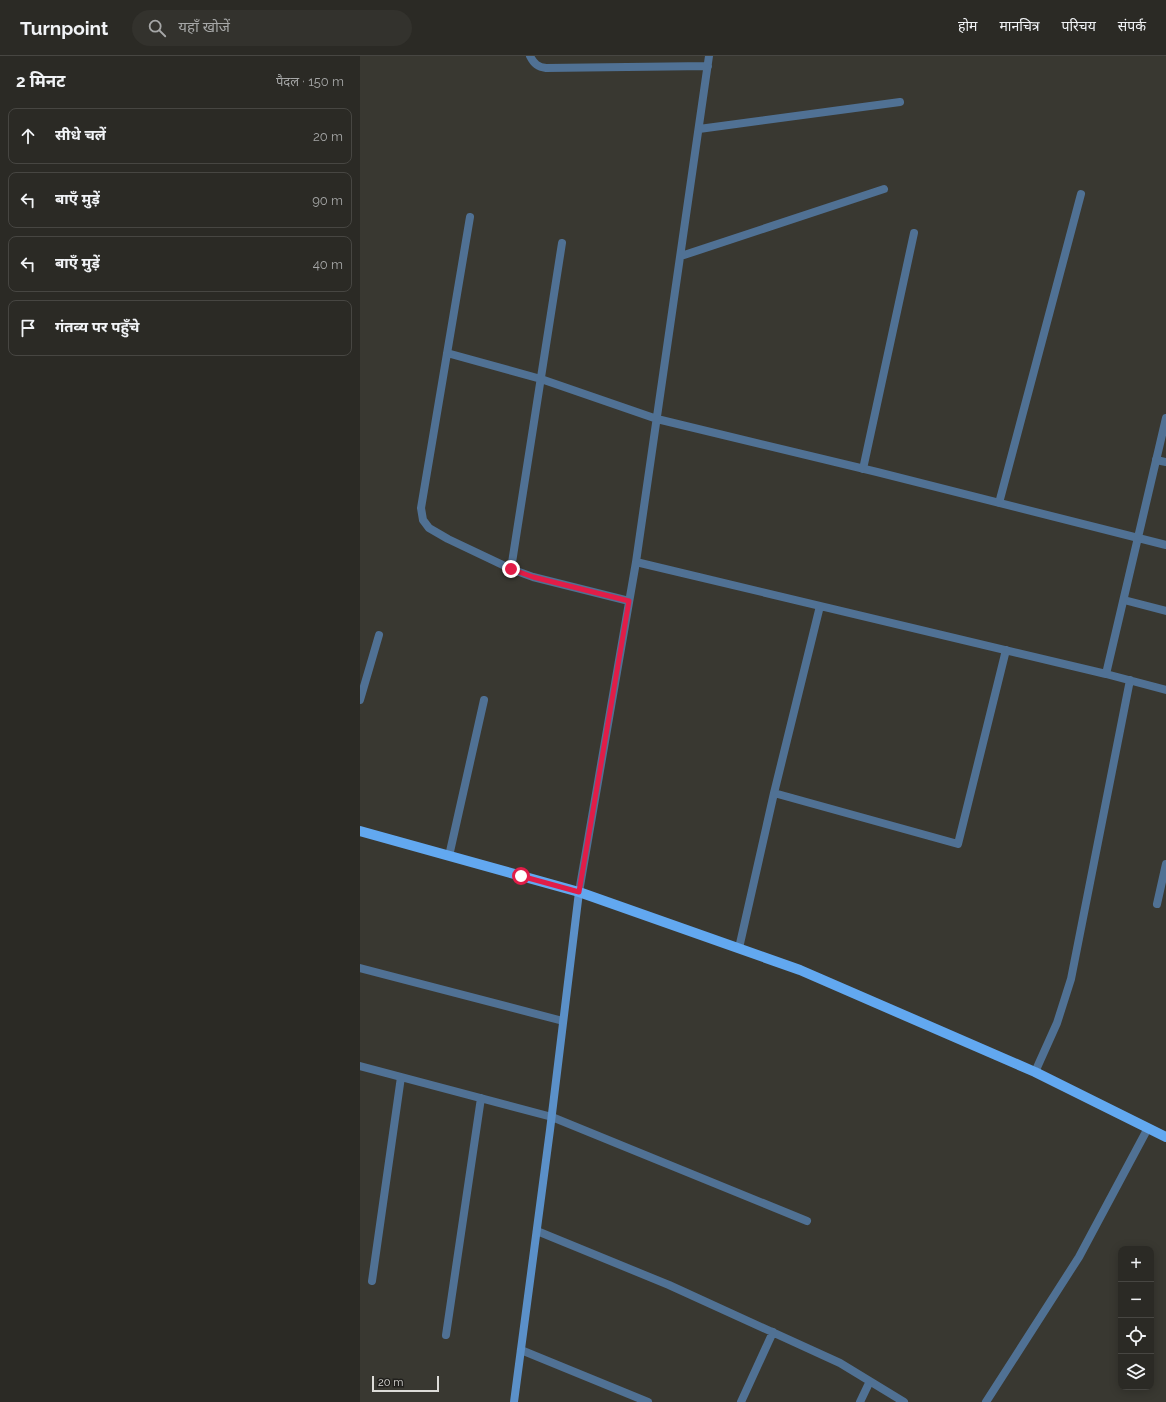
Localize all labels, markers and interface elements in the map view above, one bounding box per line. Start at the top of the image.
search box [132,10,412,46]
text: Turnpoint [20,17,108,39]
icon: search [146,17,168,39]
text: यहाँ खोजें [178,18,230,36]
text: होम [958,18,977,34]
text: मानचित्र [999,18,1040,34]
text: परिचय [1062,18,1096,34]
text: संपर्क [1118,18,1146,34]
text: 2 मिनट [16,71,65,91]
text: पैदल · 150 m [276,74,344,89]
icon: ahead [17,125,39,147]
text: सीधे चलें [55,126,106,144]
text: 20 m [313,129,343,144]
icon: left [17,189,39,211]
text: बाएँ मुड़ें [55,190,100,208]
text: 90 m [312,193,343,208]
icon: left [17,253,39,275]
text: बाएँ मुड़ें [55,254,100,272]
text: 40 m [313,257,343,272]
icon: arrive [17,317,39,339]
text: गंतव्य पर पहुँचे [55,318,139,336]
route end [502,560,520,578]
route start [512,867,530,885]
map controls [1118,1246,1154,1390]
button: + [1118,1246,1154,1282]
button: − [1118,1282,1154,1318]
button: locate [1118,1318,1154,1354]
button: layers [1118,1354,1154,1390]
scale bar [372,1374,439,1393]
text: 20 m [378,1376,403,1389]

